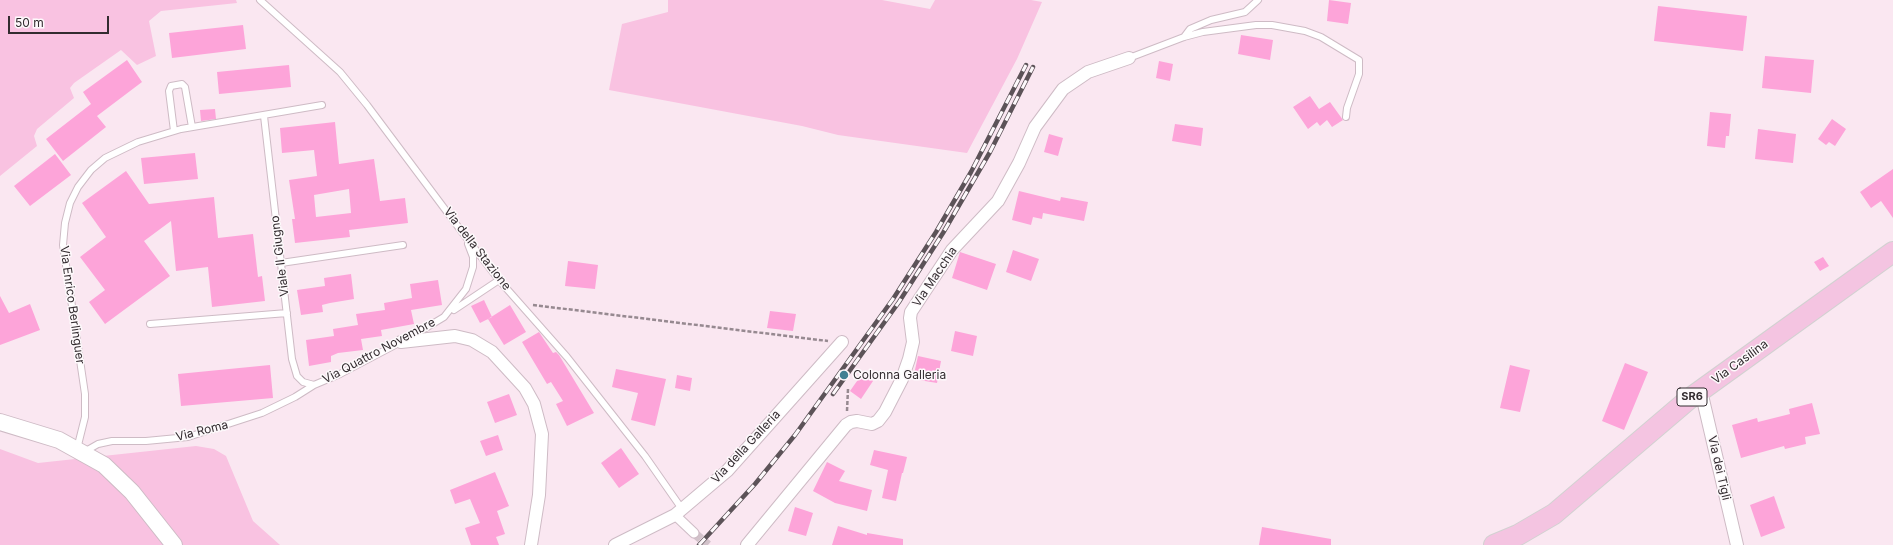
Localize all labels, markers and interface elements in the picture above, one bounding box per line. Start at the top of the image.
scale bar [10,8,111,34]
text: 50 m [15,15,44,30]
street label: Via della Stazione [440,205,514,293]
street label: Viale II Giugno [268,215,292,297]
street label: Via Macchia [910,244,960,310]
street label: Via Enrico Berlinguer [57,245,87,365]
street label: Via Quattro Novembre [320,315,438,387]
street label: Via Casilina [1709,337,1771,387]
place label: Colonna Galleria [853,368,946,382]
marker: Colonna Galleria [838,369,850,381]
road number: SR6 [1677,388,1707,406]
street label: Via della Galleria [709,408,783,486]
street label: Via Roma [174,418,230,444]
street label: Via dei Tigli [1705,434,1733,502]

